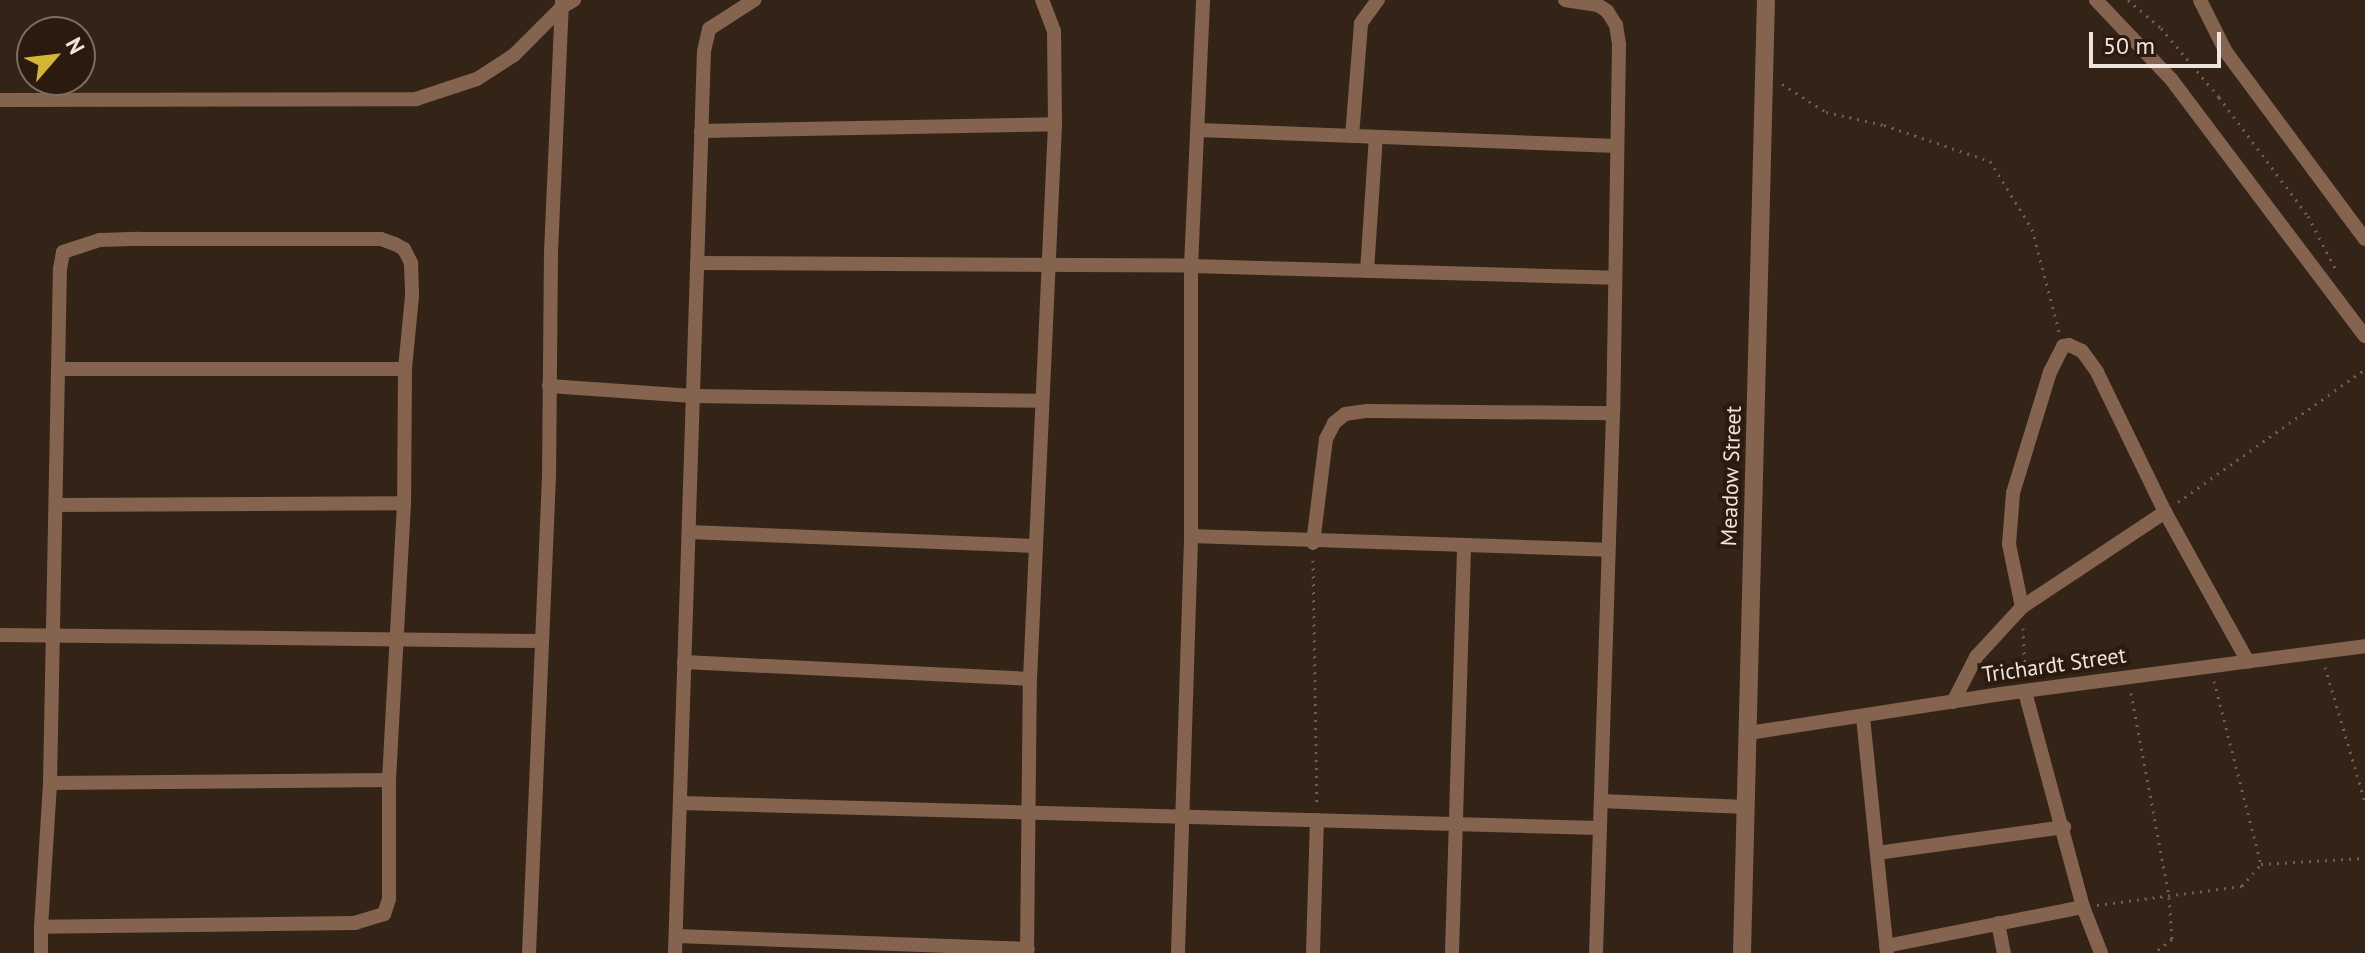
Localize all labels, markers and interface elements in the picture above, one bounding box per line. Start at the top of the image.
north arrow [16,16,96,96]
scale bar [2093,16,2225,66]
text: 50 m [2103,30,2155,61]
text: N [60,33,91,59]
street label: Meadow Street [1715,405,1747,547]
street label: Trichardt Street [1980,642,2128,688]

